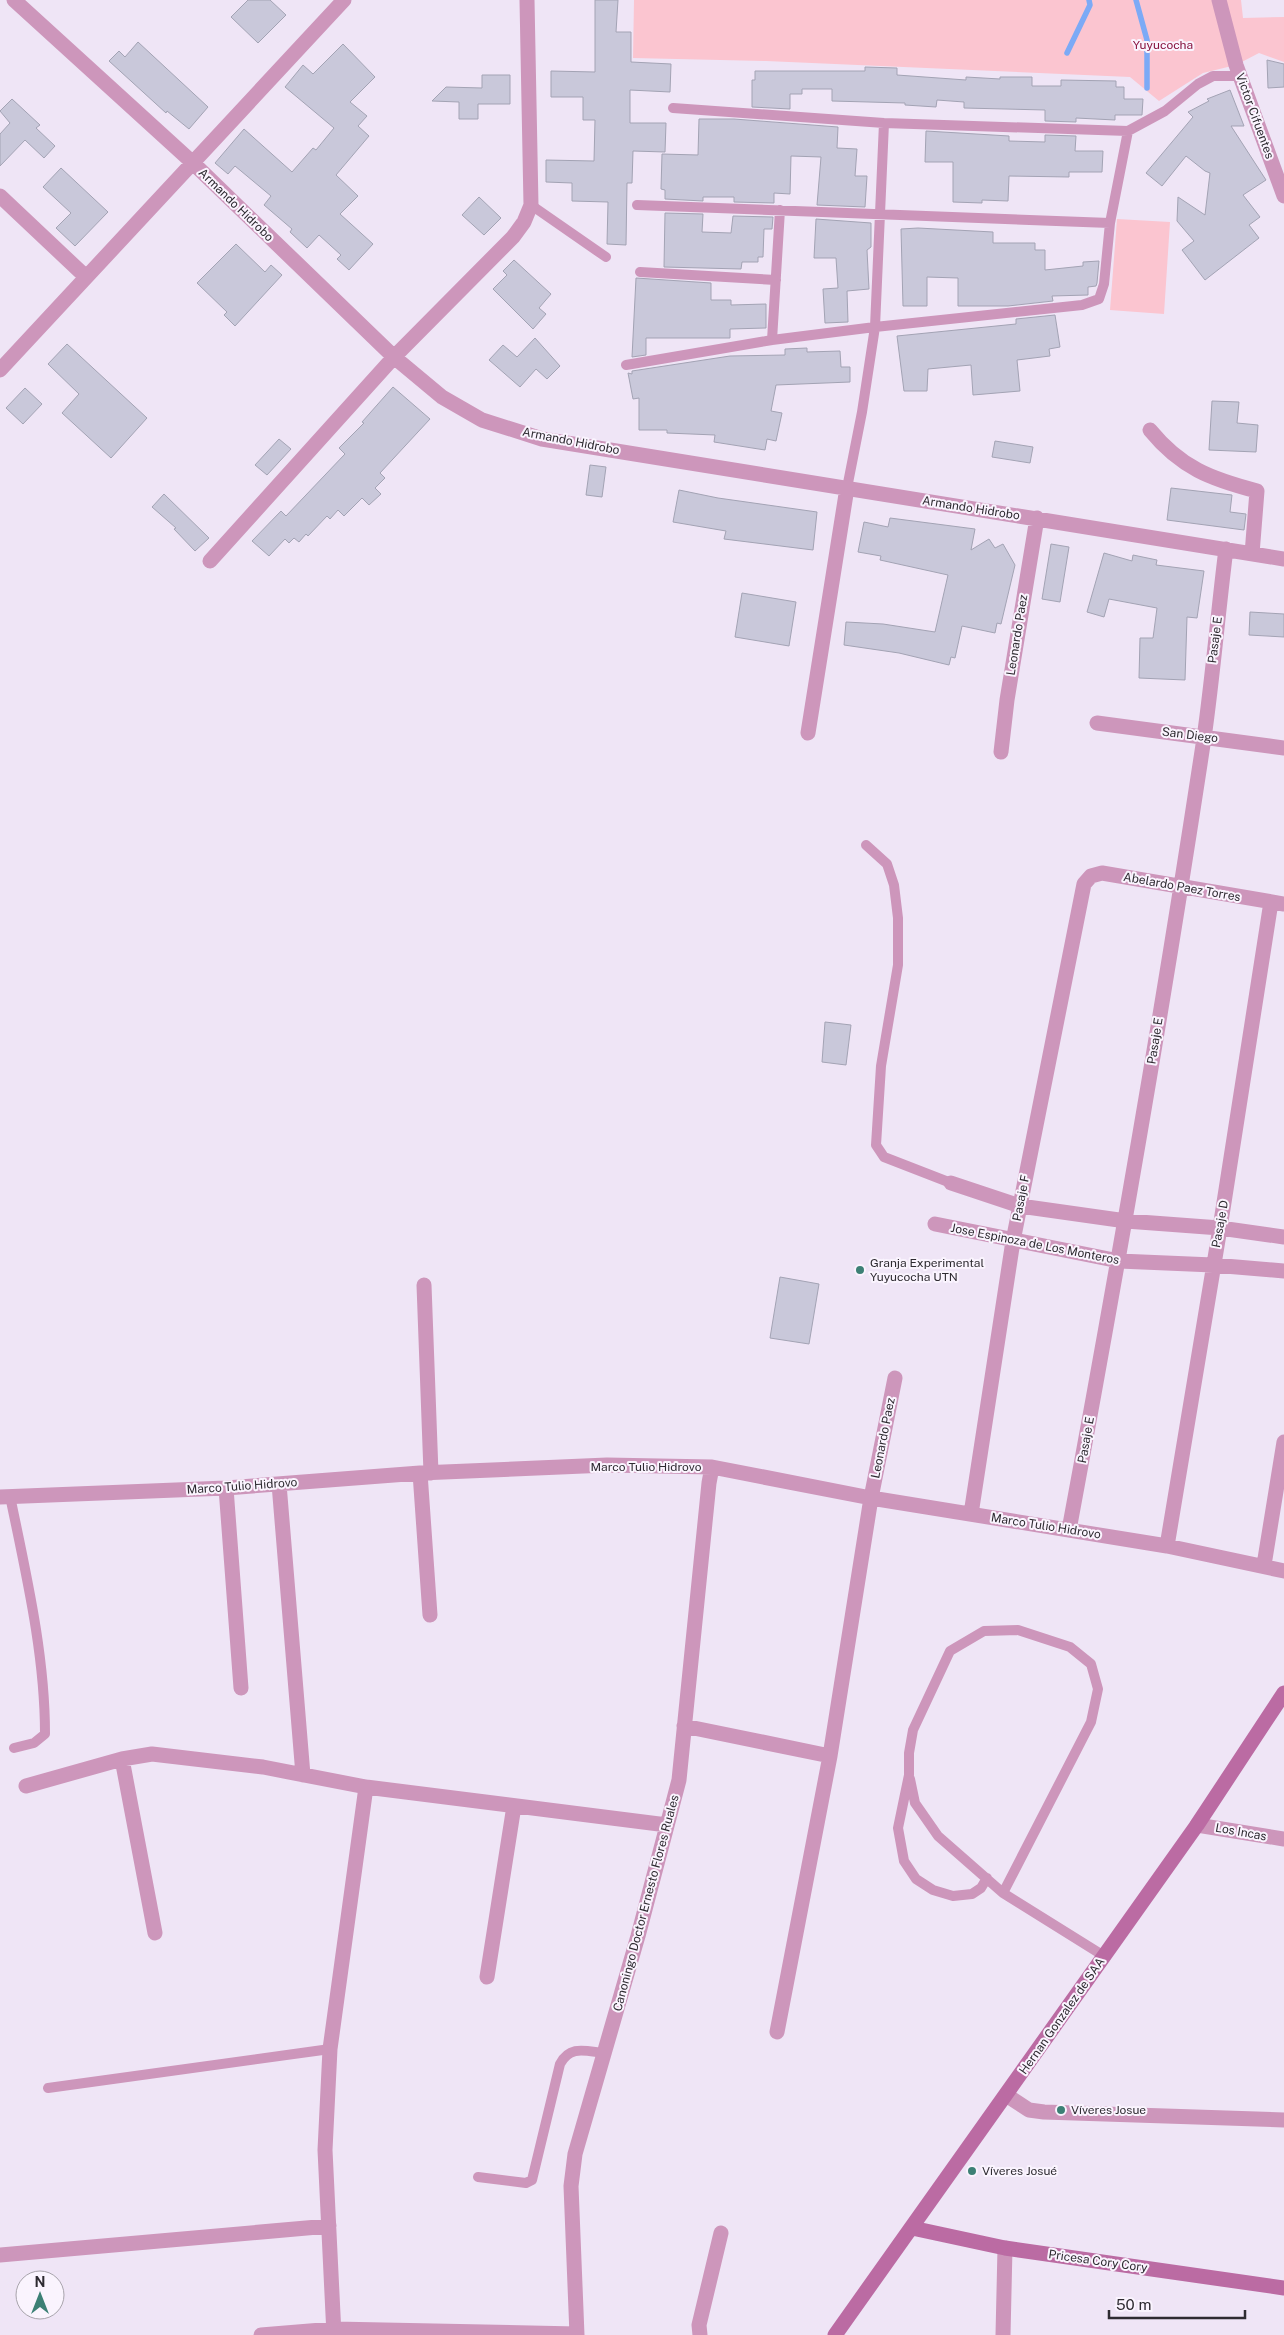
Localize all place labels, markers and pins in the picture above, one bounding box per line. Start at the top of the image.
place label: Granja Experimental Yuyucocha UTN [870,1256,984,1284]
marker: Granja Experimental Yuyucocha UTN [854,1264,866,1276]
place label: Víveres Josue [1071,2103,1146,2117]
marker: Víveres Josue [1055,2104,1067,2116]
place label: Víveres Josué [982,2164,1057,2178]
marker: Víveres Josué [966,2165,978,2177]

